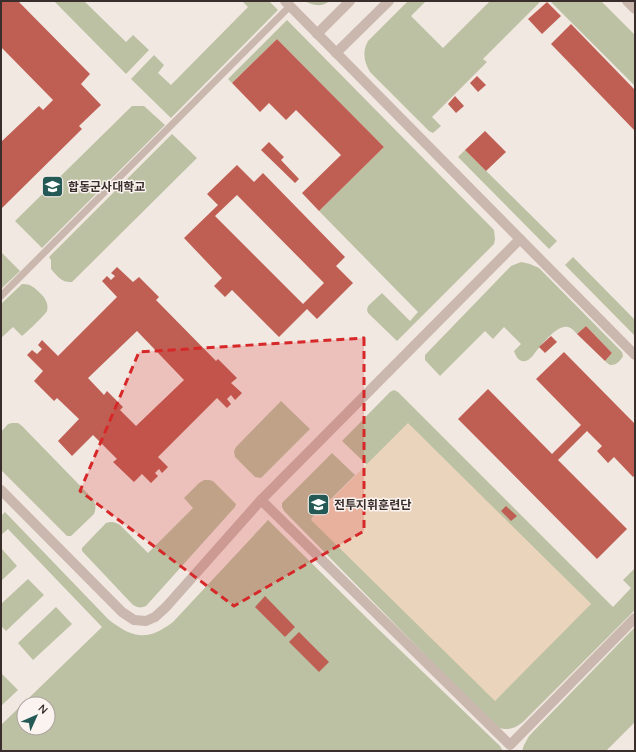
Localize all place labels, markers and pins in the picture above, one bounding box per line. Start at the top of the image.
school or university icon: 합동군사대학교 [39,173,65,199]
place label: 합동군사대학교 [68,179,145,194]
school or university icon: 전투지휘훈련단 [305,491,331,517]
place label: 전투지휘훈련단 [334,497,411,512]

